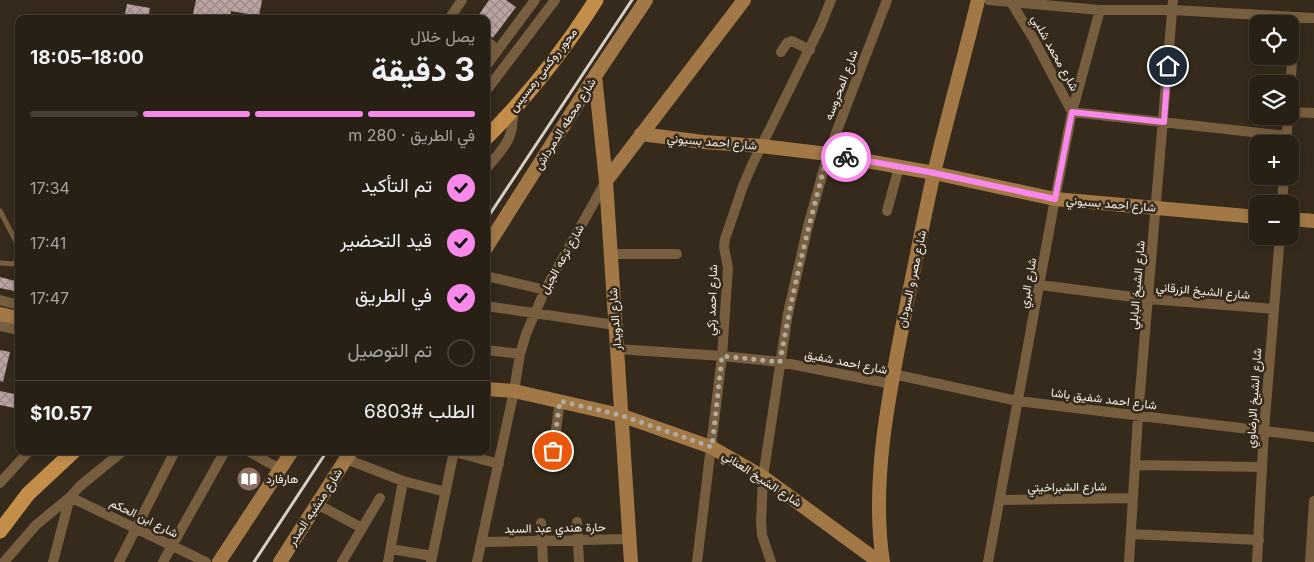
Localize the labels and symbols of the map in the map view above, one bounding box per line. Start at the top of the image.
street label: شارع محمد شلبي [1026,12,1083,95]
street label: محور روكسى رمسيس [505,25,581,115]
pin [1147,45,1189,87]
street label: شارع المحروسه [820,47,863,123]
street label: شارع محطه الدمرداش [530,75,601,173]
street label: شارع احمد بسيوني [666,130,758,156]
courier [821,132,871,182]
street label: شارع احمد بسيوني [1065,192,1157,218]
street label: شارع ترعه الجبل [536,221,589,297]
street label: شارع مصر و السودان [894,229,931,329]
street label: شارع الشيخ البابلي [1125,240,1151,330]
street label: شارع البري [1016,256,1042,310]
street label: شارع احمد زكي [703,264,723,336]
street label: شارع الشيخ الزرقاني [1155,279,1251,305]
street label: شارع الدويدار [605,287,626,352]
street label: شارع احمد شفيق [803,346,889,379]
street label: شارع الشيخ الارضاوي [1243,347,1267,449]
street label: شارع احمد شفيق باشا [1050,385,1158,414]
pin [532,430,574,472]
street label: شارع الشيخ العناني [718,447,805,512]
street label: شارع منشيه الصدر [283,465,347,550]
library icon: هارفارد [236,466,262,492]
place label: هارفارد [266,471,298,487]
street label: شارع الشبراخيتي [1027,478,1107,498]
street label: شارع ابن الحكم [107,495,181,542]
street label: حارة هندي عبد السيد [504,519,606,539]

